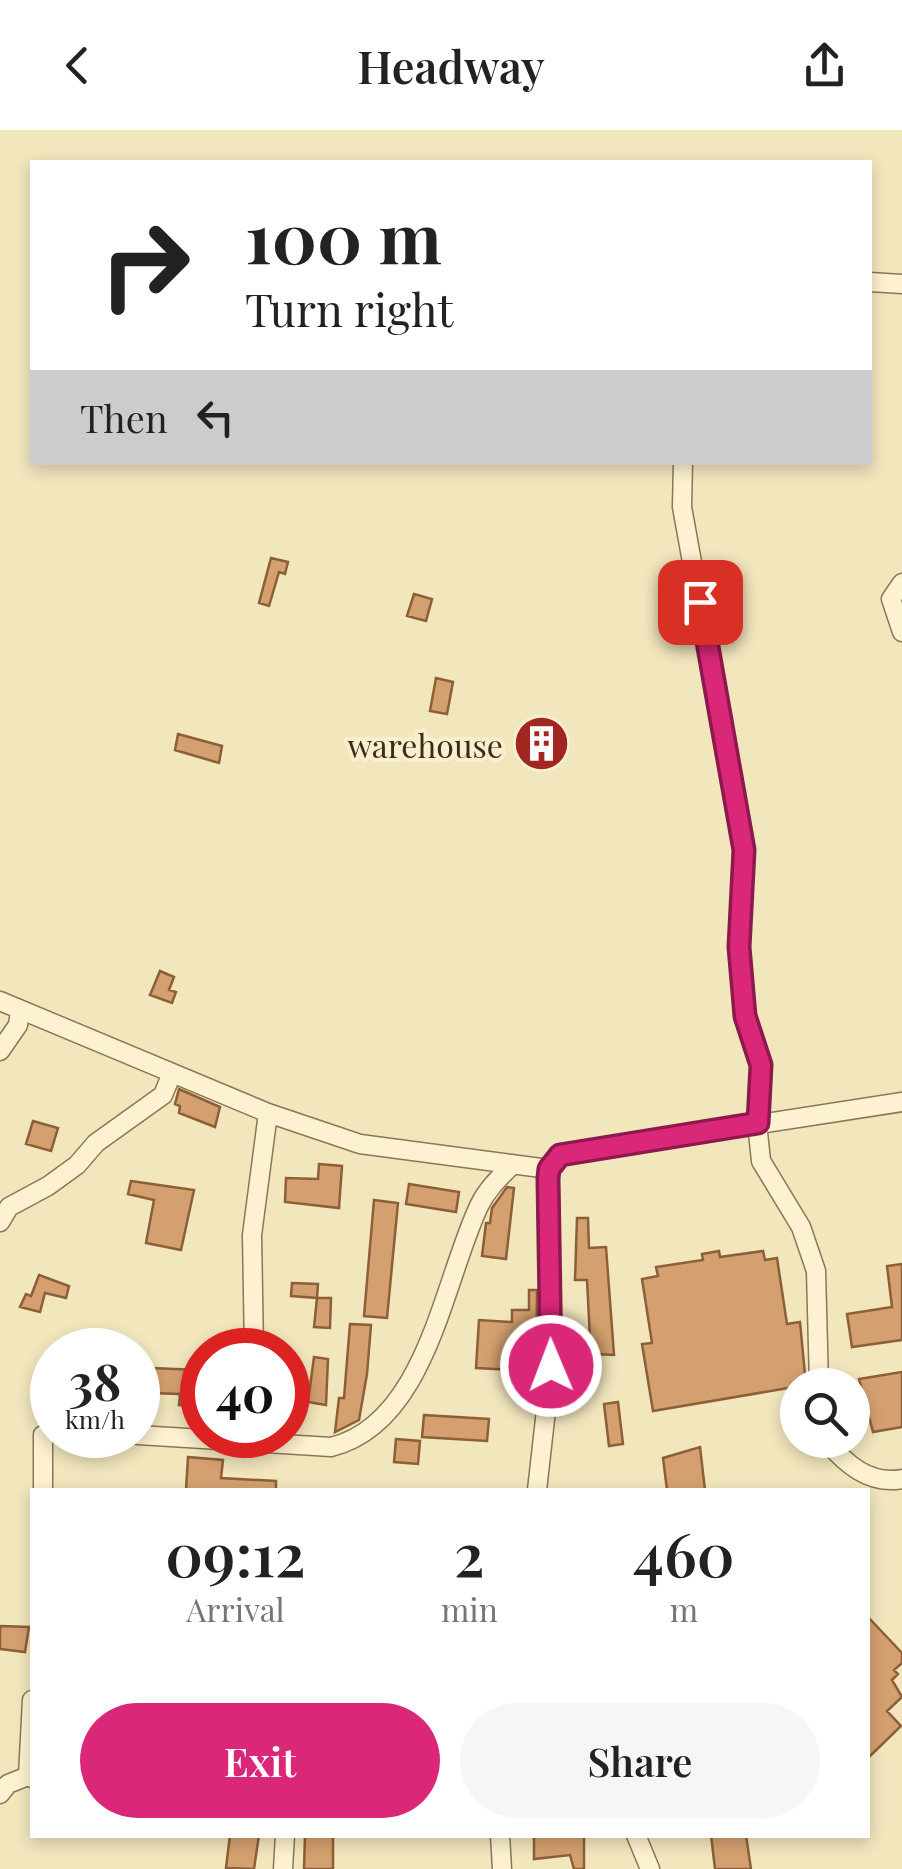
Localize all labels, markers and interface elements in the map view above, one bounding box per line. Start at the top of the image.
text: Headway [357,35,545,95]
icon: back [50,38,105,93]
icon: share [797,38,852,93]
text: 100 m [245,188,442,282]
icon: right [80,200,210,330]
text: Turn right [245,278,453,338]
icon: left [188,390,243,445]
text: Then [80,392,168,443]
pin [658,560,743,645]
icon: arrive [673,575,728,630]
building icon: warehouse [512,714,572,774]
place label: warehouse [347,723,503,766]
position arrow [499,1314,603,1418]
speed limit sign: 40 [180,1328,310,1458]
text: 38 [69,1347,121,1414]
map controls [780,1368,870,1458]
button: search [780,1368,870,1458]
text: km/h [65,1402,125,1435]
text: 09:12 [165,1512,306,1592]
text: 2 [454,1512,485,1592]
text: 460 [633,1512,735,1592]
text: Arrival [186,1587,285,1630]
text: min [441,1587,498,1630]
text: m [670,1587,698,1630]
button: Exit [80,1703,440,1818]
button: Share [460,1703,820,1818]

